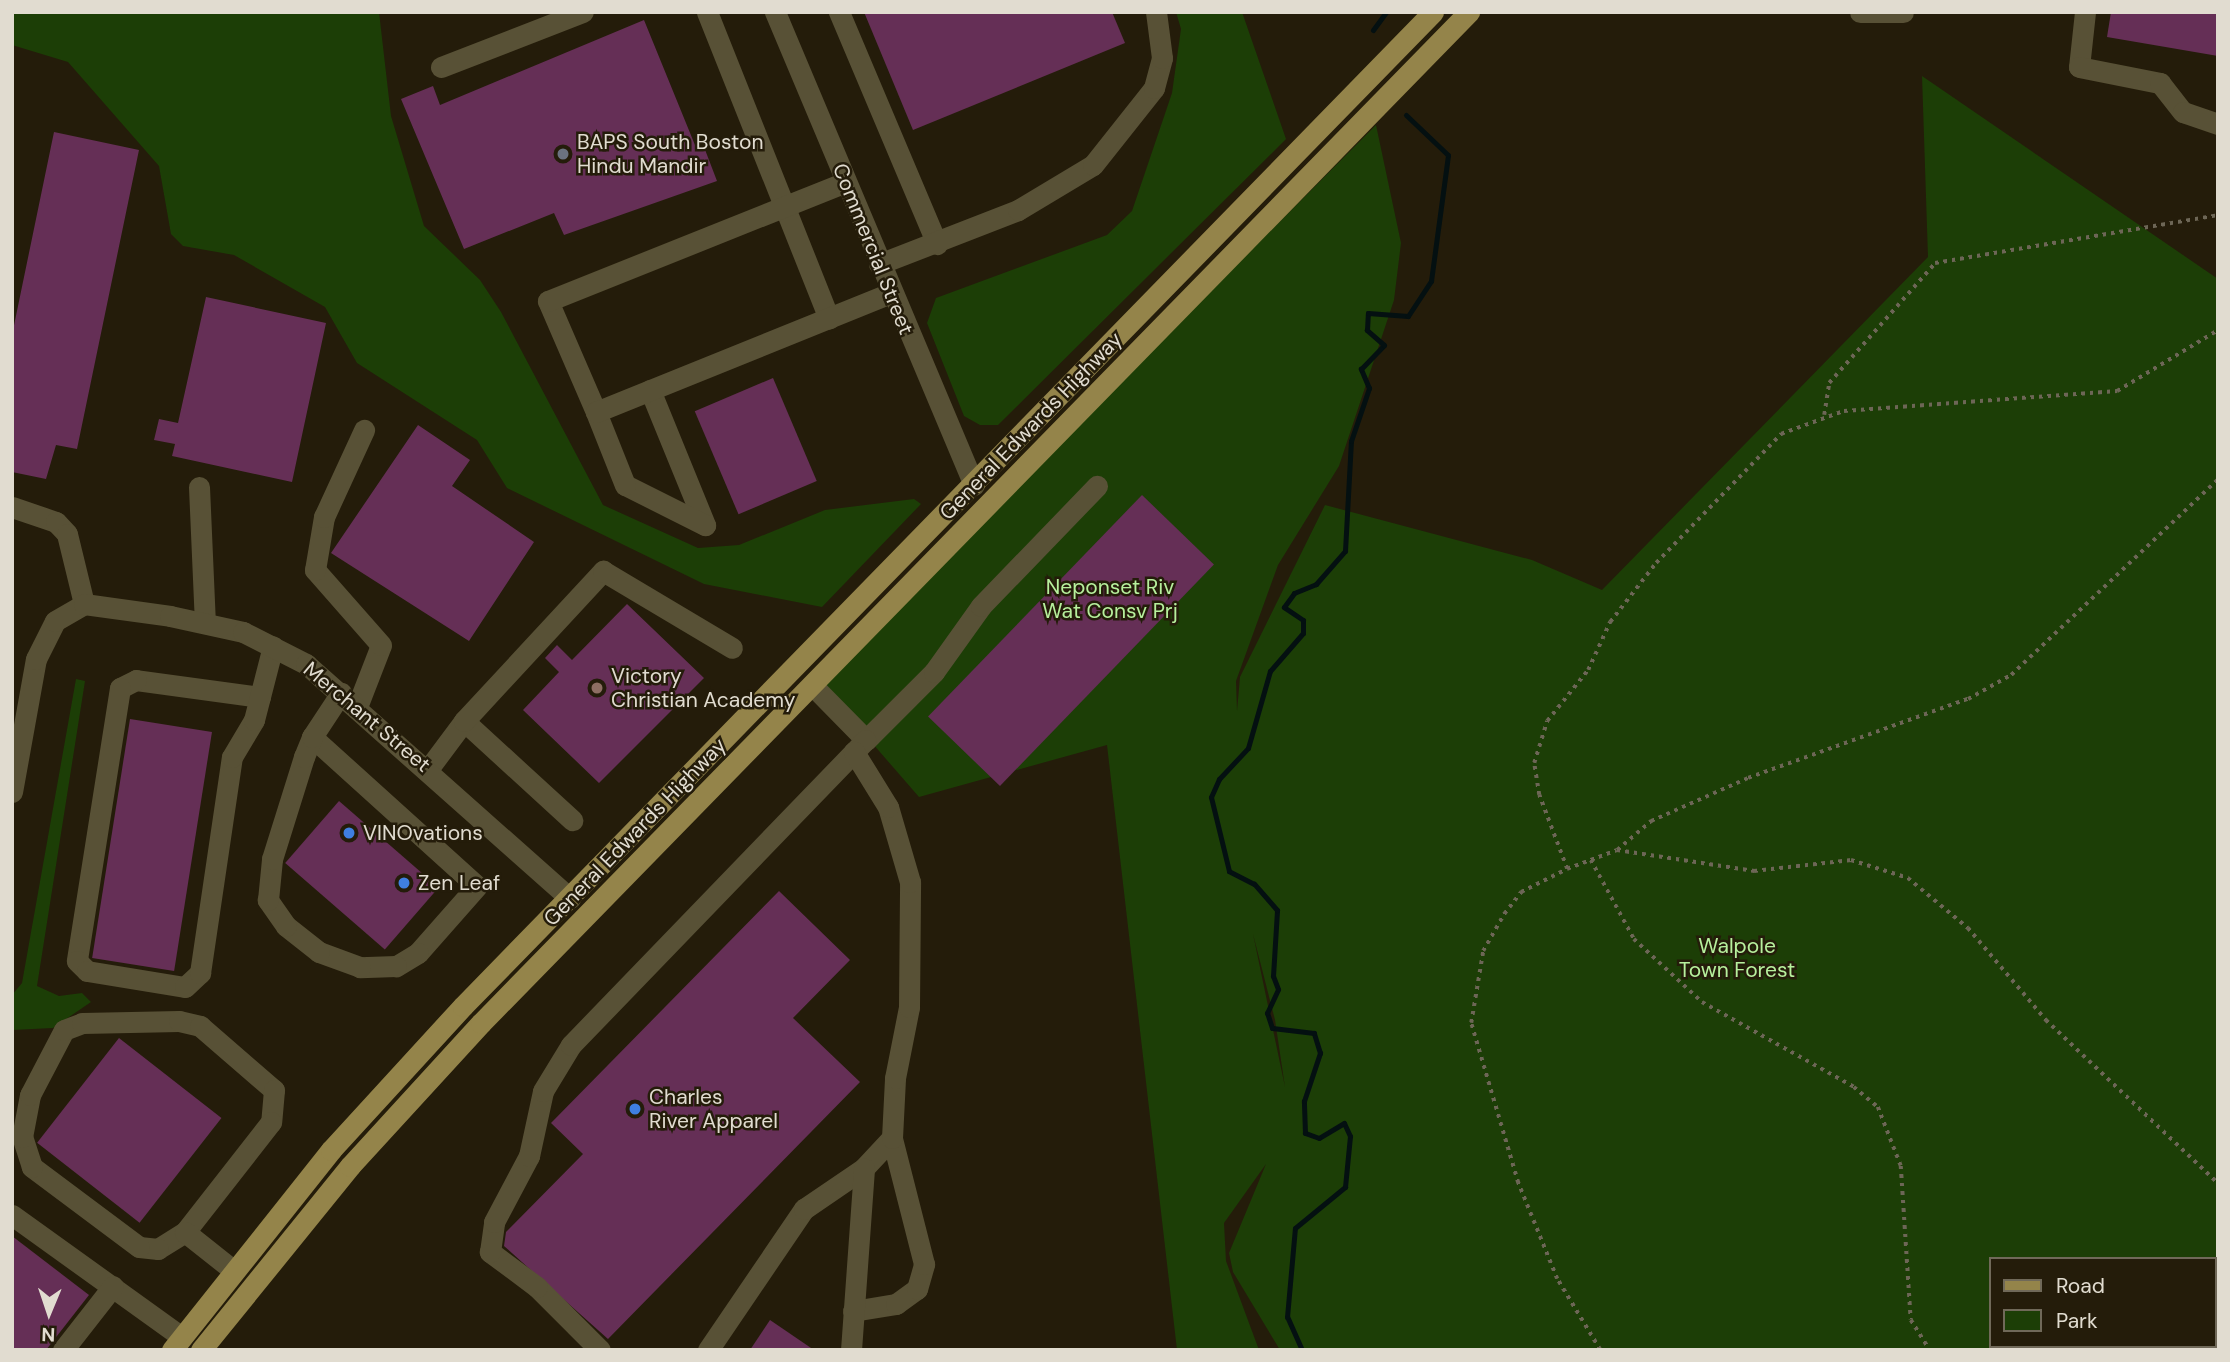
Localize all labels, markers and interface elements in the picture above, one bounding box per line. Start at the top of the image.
place label: BAPS South Boston Hindu Mandir [577,129,764,179]
marker: BAPS South Boston Hindu Mandir [555,146,571,162]
street label: Commercial Street [827,160,919,338]
street label: General Edwards Highway [935,327,1127,525]
park label: Neponset Riv Wat Consv Prj [1042,574,1178,624]
street label: Merchant Street [298,657,436,777]
place label: Victory Christian Academy [611,663,795,713]
marker: Victory Christian Academy [589,680,605,696]
street label: General Edwards Highway [539,733,731,931]
place label: VINOvations [363,820,483,846]
marker: VINOvations [341,825,357,841]
place label: Zen Leaf [418,870,500,896]
marker: Zen Leaf [396,875,412,891]
park label: Walpole Town Forest [1679,933,1795,983]
place label: Charles River Apparel [649,1084,778,1134]
marker: Charles River Apparel [627,1101,643,1117]
legend [1988,1257,2216,1348]
text: Road [2056,1272,2105,1300]
north arrow [14,1278,84,1348]
text: Park [2056,1307,2097,1335]
text: N [41,1322,56,1347]

